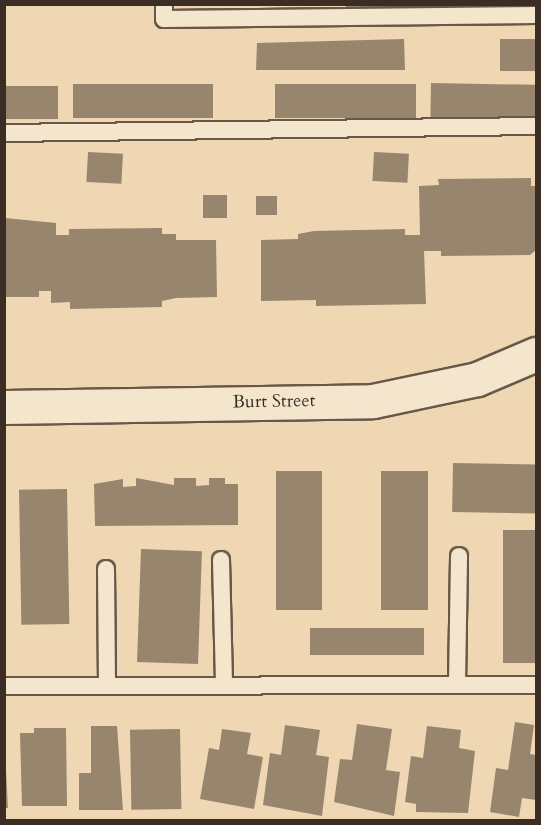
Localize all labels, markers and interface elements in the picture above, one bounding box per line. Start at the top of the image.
street label: Burt Street [233,390,315,414]

